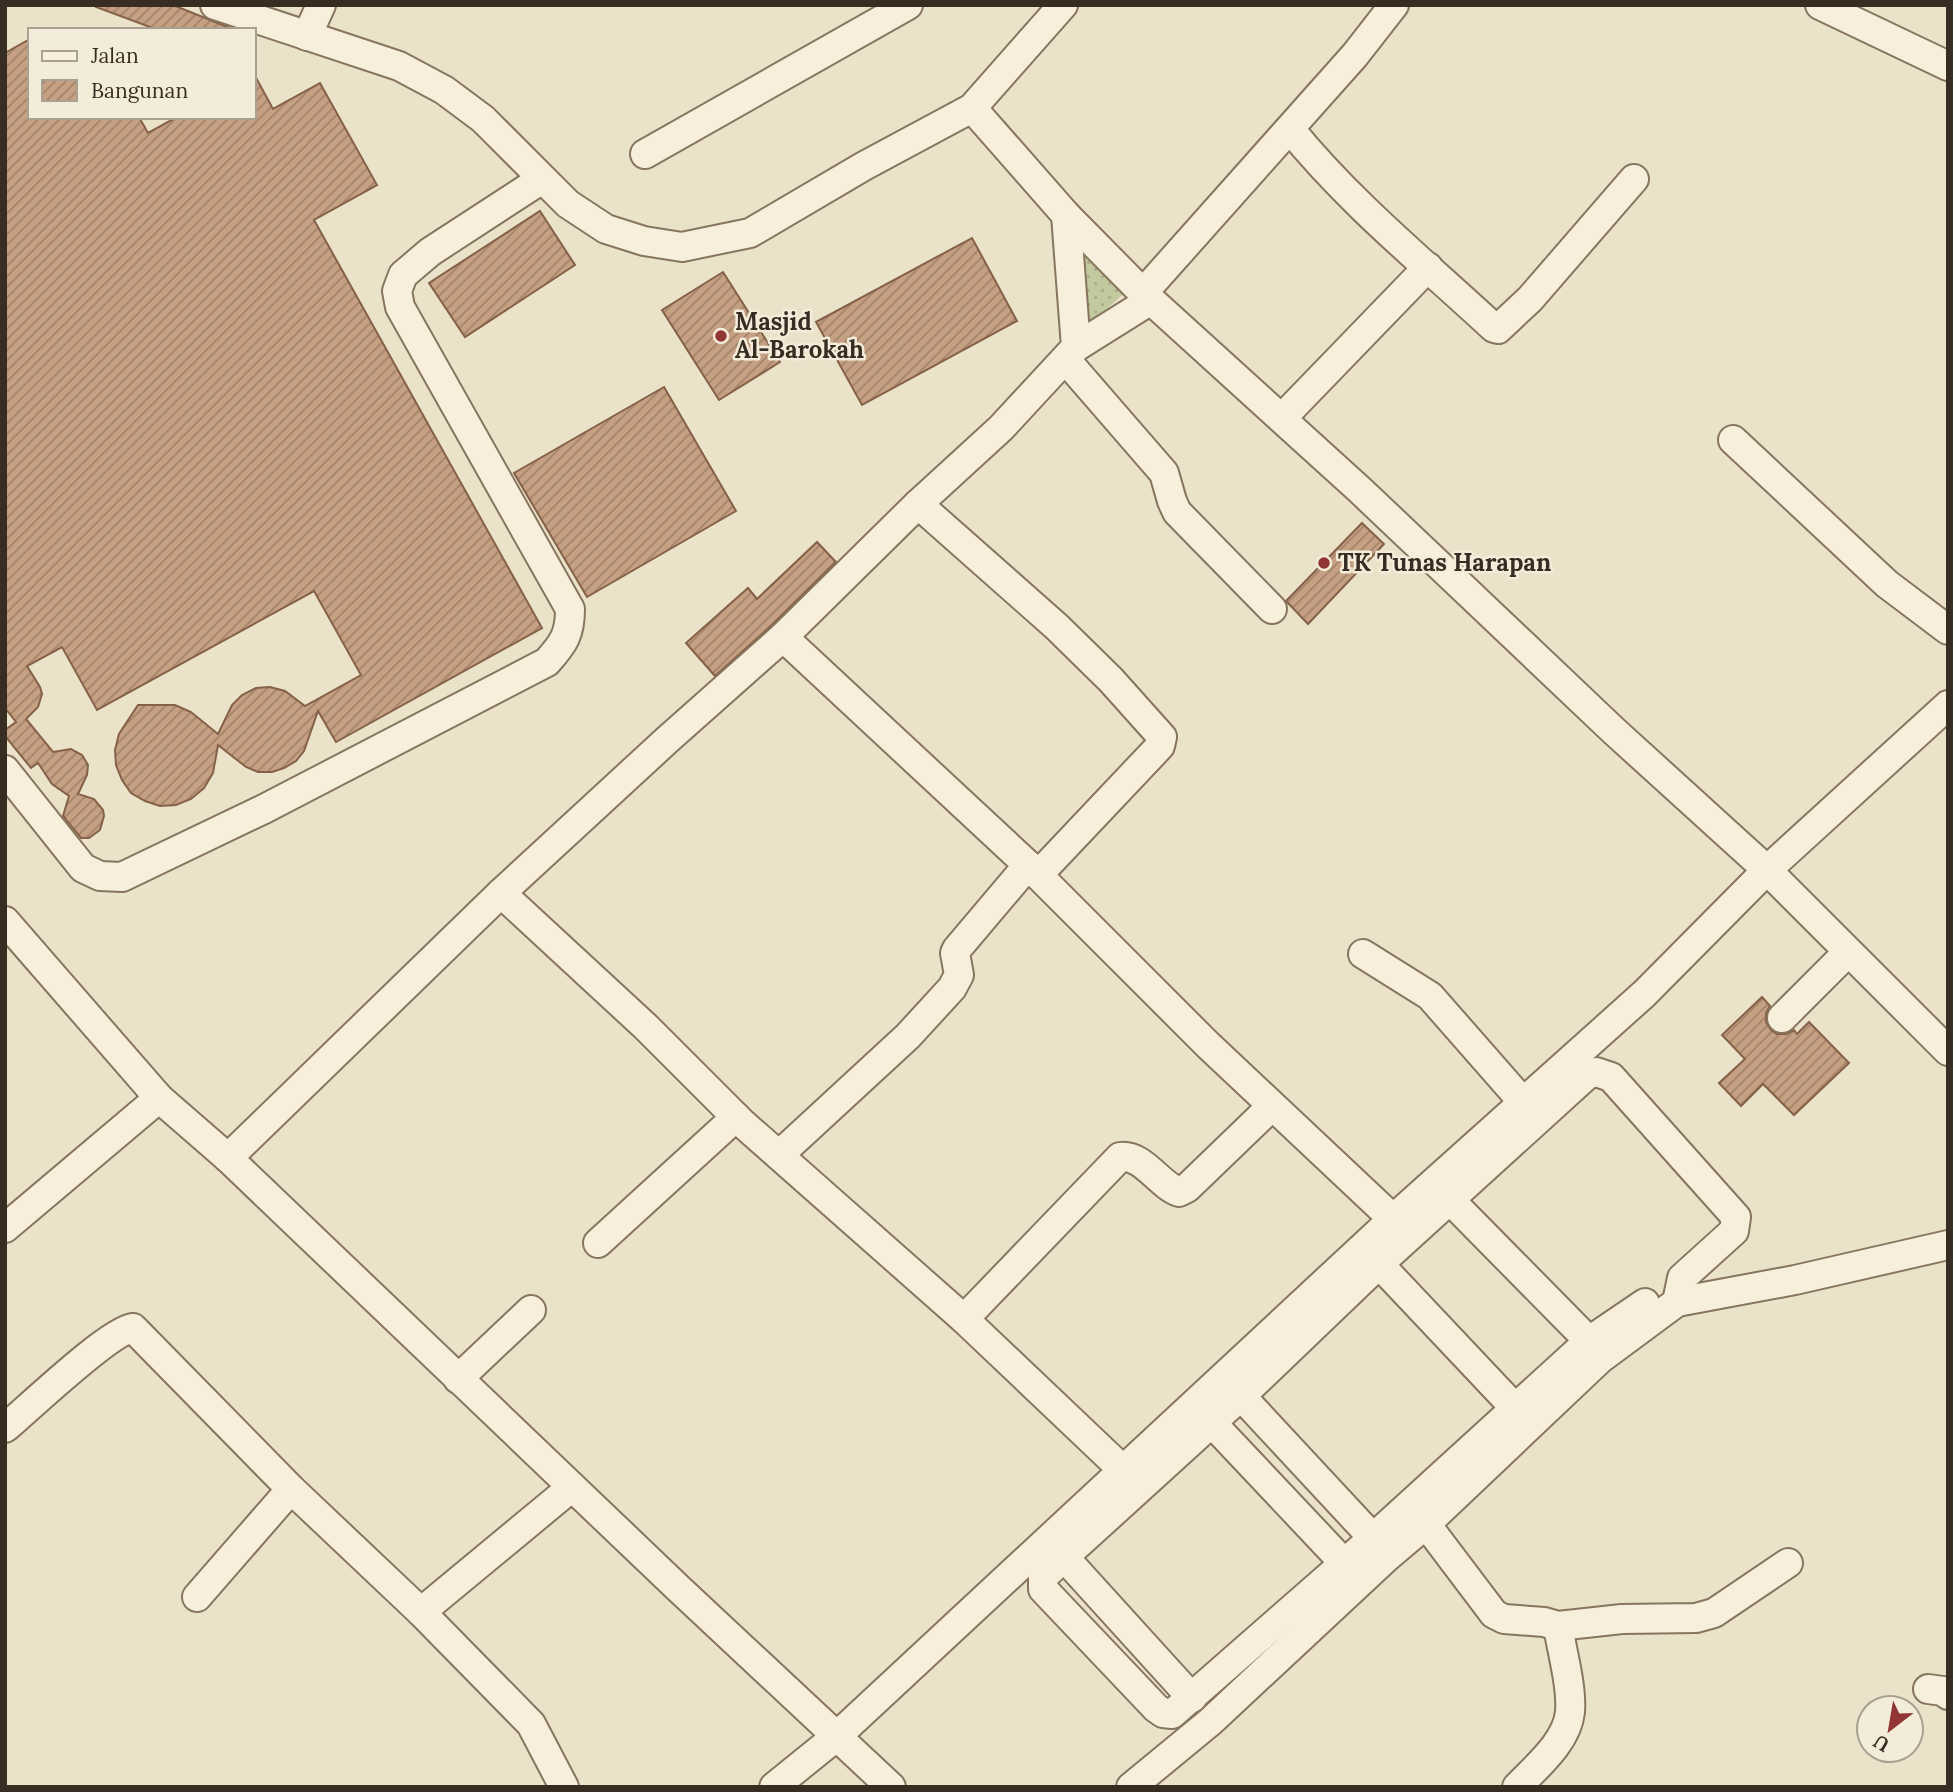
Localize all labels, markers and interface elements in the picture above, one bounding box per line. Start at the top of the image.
legend [28,28,256,119]
text: Jalan [90,42,139,69]
text: Bangunan [91,77,188,104]
place label: Masjid Al-Barokah [735,306,864,365]
marker: Masjid Al-Barokah [713,328,729,344]
place label: TK Tunas Harapan [1338,547,1551,578]
marker: TK Tunas Harapan [1316,555,1332,571]
north arrow [1855,1694,1925,1764]
text: U [1869,1730,1894,1758]

